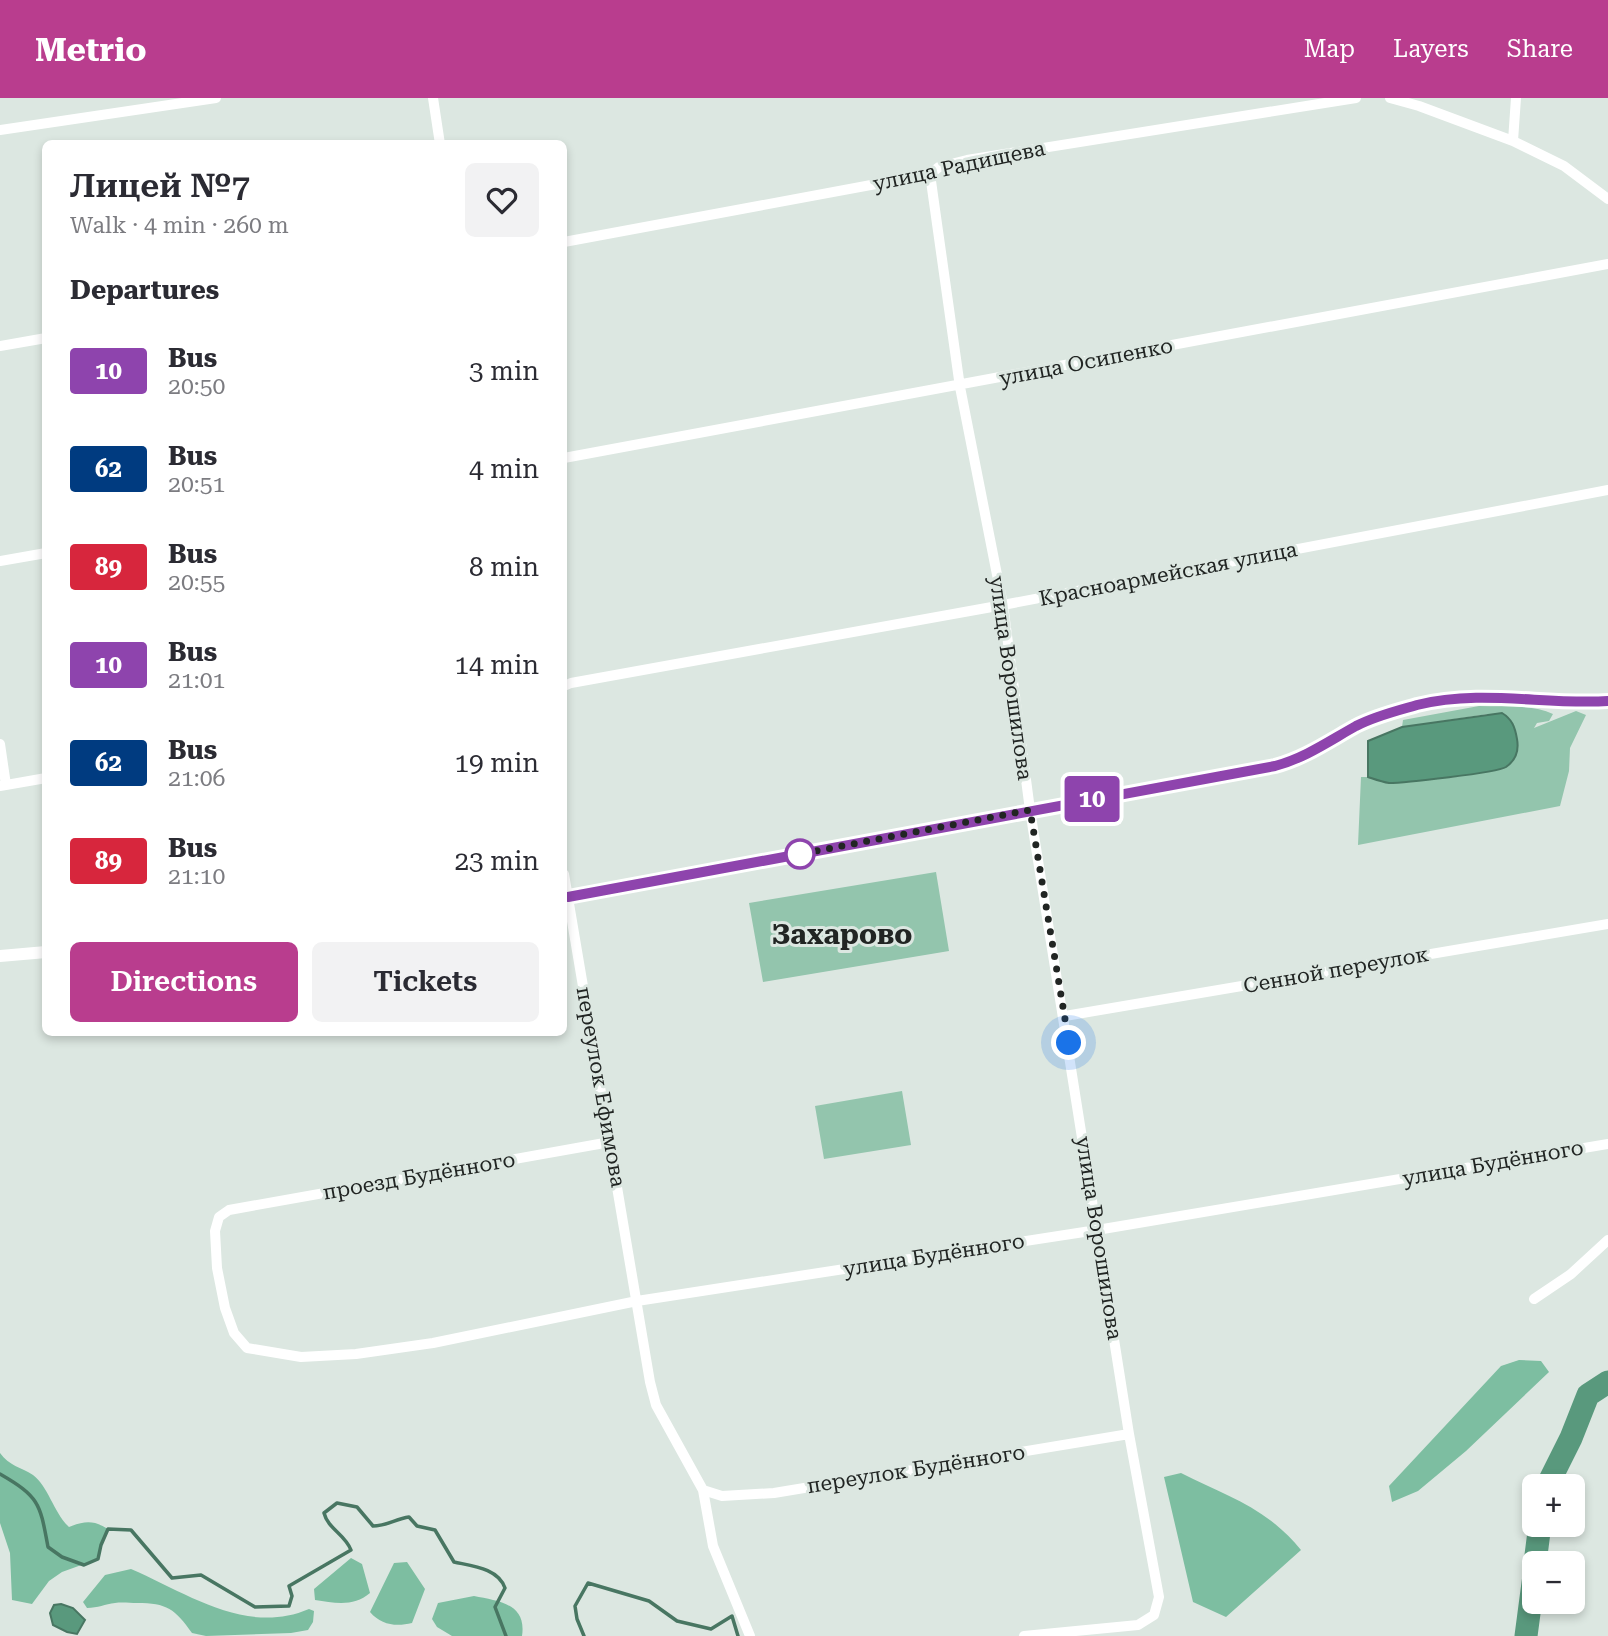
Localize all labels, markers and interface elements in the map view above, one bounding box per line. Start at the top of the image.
text: Metrio [35,30,147,69]
text: Map [1304,35,1355,63]
text: Layers [1393,35,1469,63]
text: Share [1507,35,1573,63]
street label: улица Радищева [871,136,1048,196]
button: heart [465,163,539,237]
text: Лицей №7 [70,166,250,205]
text: Walk · 4 min · 260 m [70,212,289,239]
text: Departures [70,275,219,305]
street label: улица Осипенко [997,333,1175,391]
text: Bus [168,343,217,373]
text: 3 min [469,356,539,386]
text: 10 [95,357,122,385]
text: 20:50 [168,373,225,400]
text: Bus [168,441,217,471]
text: 4 min [469,454,539,484]
text: 62 [95,455,122,483]
text: 20:51 [168,471,225,498]
street label: Красноармейская улица [1037,537,1300,611]
text: Bus [168,539,217,569]
text: 8 min [469,552,539,582]
text: 89 [95,553,122,581]
text: 20:55 [168,569,225,596]
street label: улица Ворошилова [985,574,1037,782]
text: Bus [168,637,217,667]
text: 14 min [455,650,539,680]
text: 10 [95,651,122,679]
text: 21:01 [168,667,225,694]
text: Bus [168,735,217,765]
text: 19 min [455,748,539,778]
text: 62 [95,749,122,777]
text: 21:06 [168,765,225,792]
line badge: 10 [1060,776,1124,822]
text: 10 [1079,785,1105,813]
text: Bus [168,833,217,863]
unlabelled marker [785,839,815,869]
text: 23 min [455,846,539,876]
text: 89 [95,847,122,875]
text: 21:10 [168,863,225,890]
district label: Захарово [772,918,912,951]
button: Directions [70,942,298,1022]
button: Tickets [312,942,539,1022]
street label: Сенной переулок [1242,942,1430,998]
street label: переулок Ефимова [572,985,631,1190]
your location [1051,1025,1086,1060]
street label: улица Ворошилова [1071,1134,1127,1342]
street label: улица Будённого [1401,1135,1585,1191]
street label: проезд Будённого [321,1147,517,1205]
street label: улица Будённого [842,1229,1026,1281]
street label: переулок Будённого [805,1440,1027,1498]
map controls [1522,1474,1585,1614]
button: + [1522,1474,1585,1537]
button: − [1522,1551,1585,1614]

